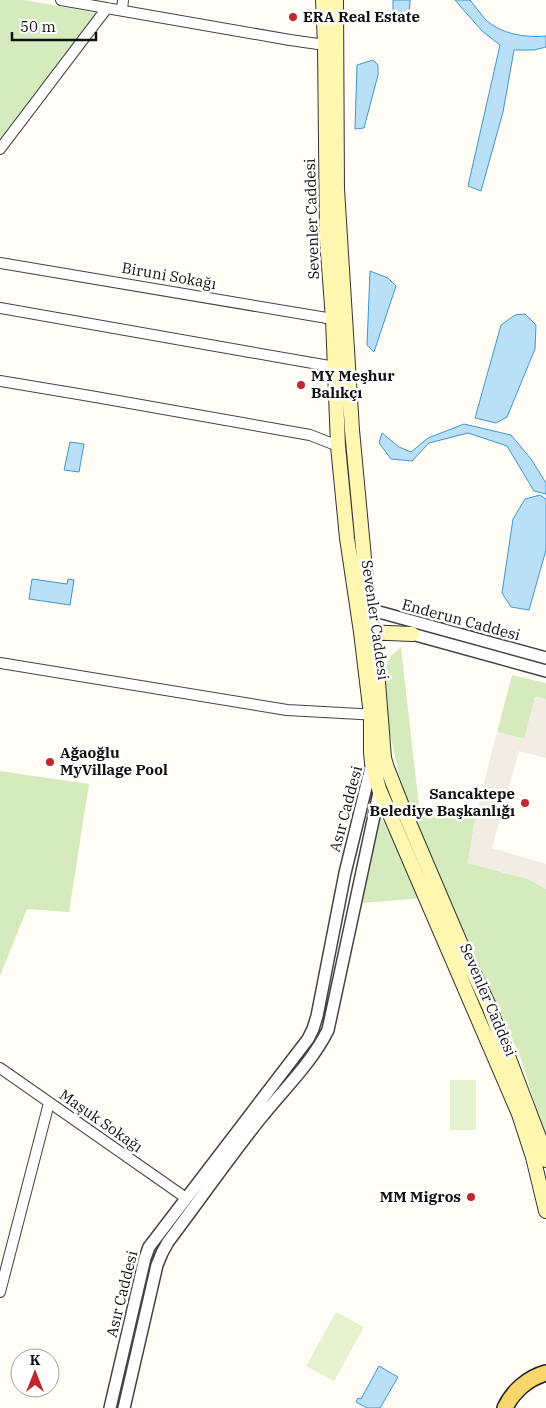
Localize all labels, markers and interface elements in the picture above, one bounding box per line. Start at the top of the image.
place label: ERA Real Estate [303,7,420,26]
scale bar [12,10,96,42]
marker: ERA Real Estate [287,11,299,23]
text: 50 m [20,17,56,36]
street label: Sevenler Caddesi [300,158,323,280]
street label: Biruni Sokağı [120,258,218,293]
place label: MY Meşhur Balıkçı [311,366,395,402]
marker: MY Meşhur Balıkçı [295,379,307,391]
street label: Sevenler Caddesi [358,559,393,681]
street label: Enderun Caddesi [400,595,523,645]
place label: Ağaoğlu MyVillage Pool [60,743,168,779]
marker: Ağaoğlu MyVillage Pool [44,756,56,768]
street label: Asır Caddesi [325,763,366,854]
place label: Sancaktepe Belediye Başkanlığı [370,784,515,820]
marker: Sancaktepe Belediye Başkanlığı [519,797,531,809]
street label: Sevenler Caddesi [456,940,521,1060]
street label: Maşuk Sokağı [56,1085,147,1156]
place label: MM Migros [380,1187,461,1206]
marker: MM Migros [465,1191,477,1203]
street label: Asır Caddesi [102,1248,142,1339]
north arrow [10,1348,60,1398]
text: K [30,1351,41,1369]

